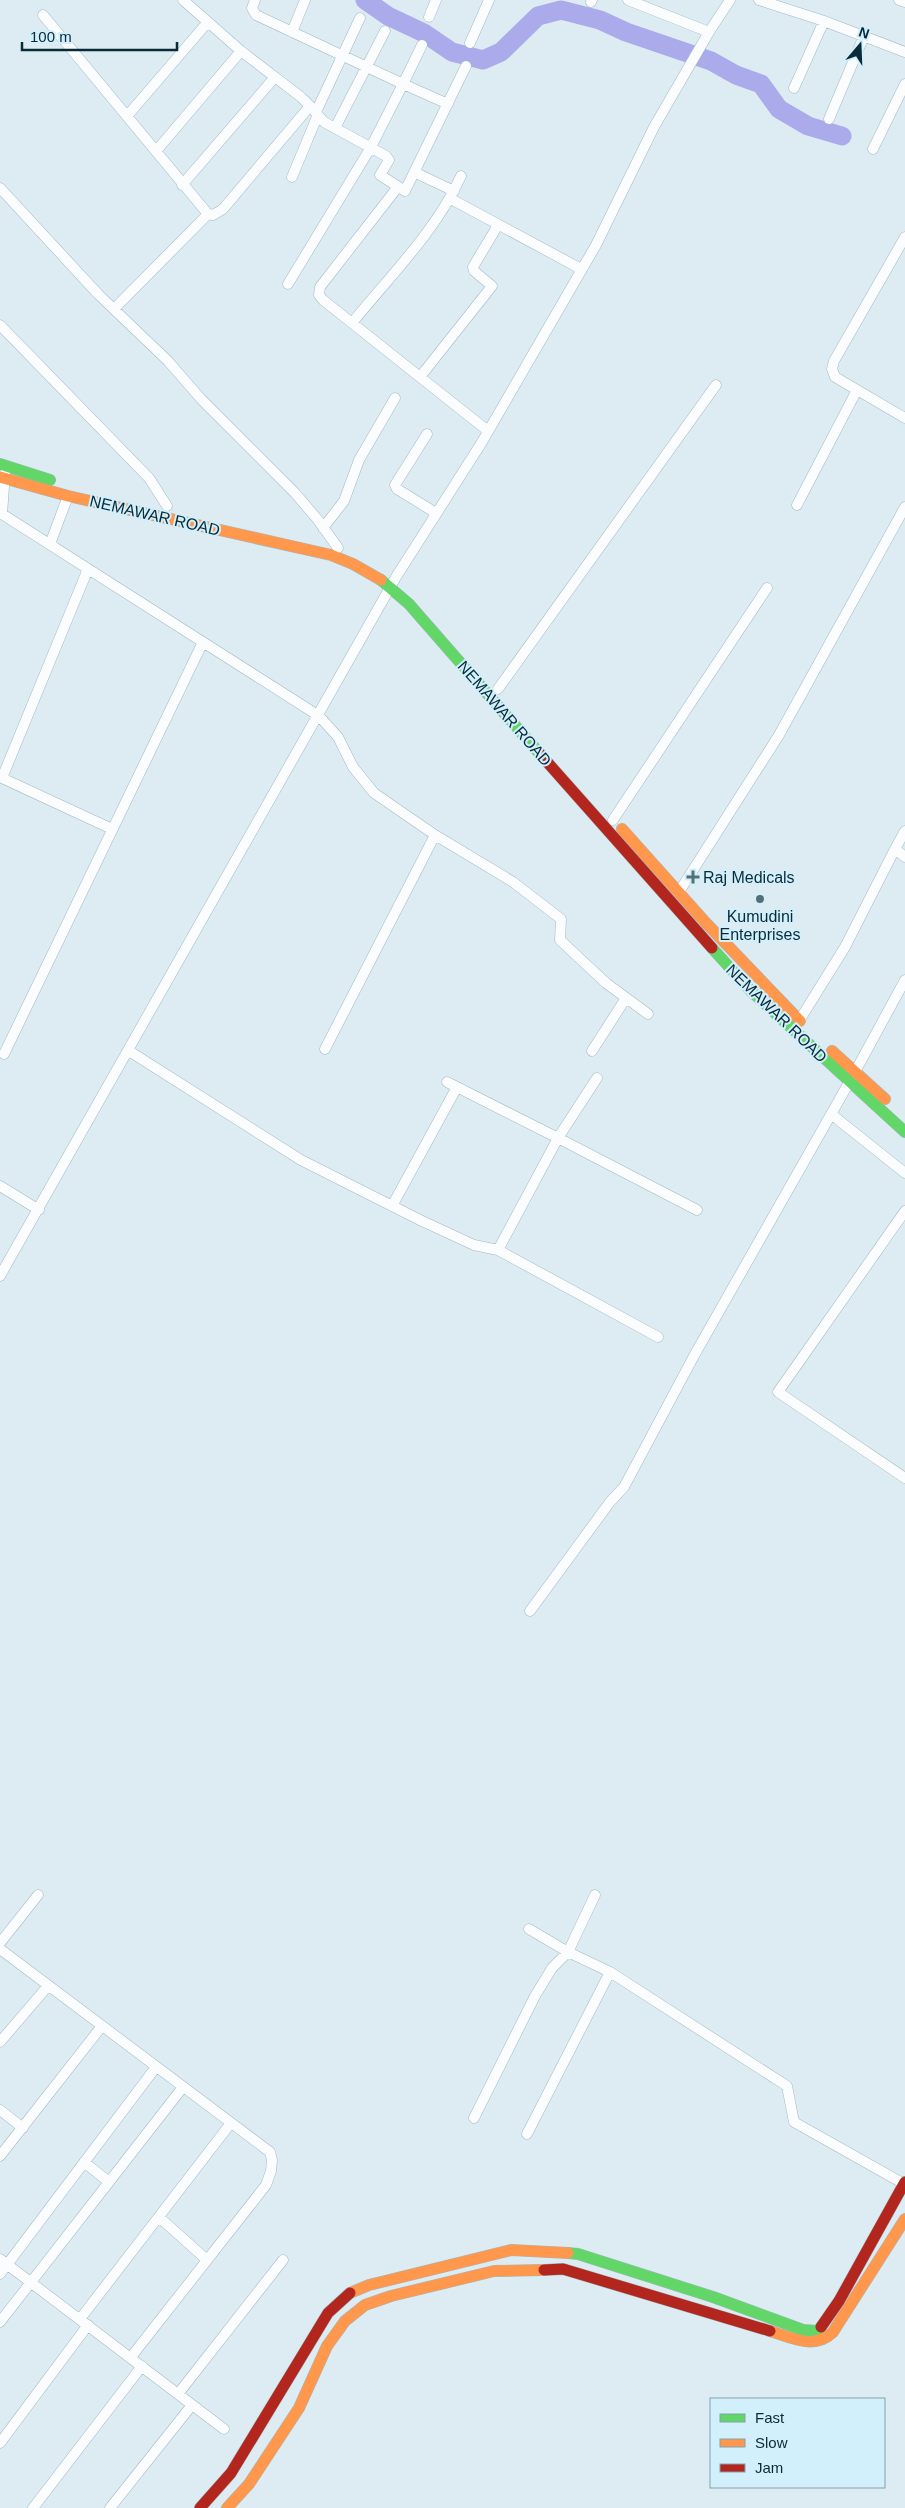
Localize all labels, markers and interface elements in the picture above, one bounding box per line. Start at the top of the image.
scale bar [22,20,178,52]
north arrow [835,20,885,70]
text: N [857,23,872,42]
text: 100 m [30,28,72,45]
street label: NEMAWAR ROAD [88,492,222,539]
street label: NEMAWAR ROAD [455,658,555,769]
place label: Raj Medicals [703,869,795,886]
marker: Raj Medicals [687,871,699,883]
marker: Kumudini Enterprises [754,893,766,905]
place label: Kumudini Enterprises [720,908,800,943]
street label: NEMAWAR ROAD [723,961,830,1066]
legend [710,2398,885,2488]
text: Fast [755,2409,785,2426]
text: Slow [755,2434,788,2451]
text: Jam [755,2459,783,2476]

